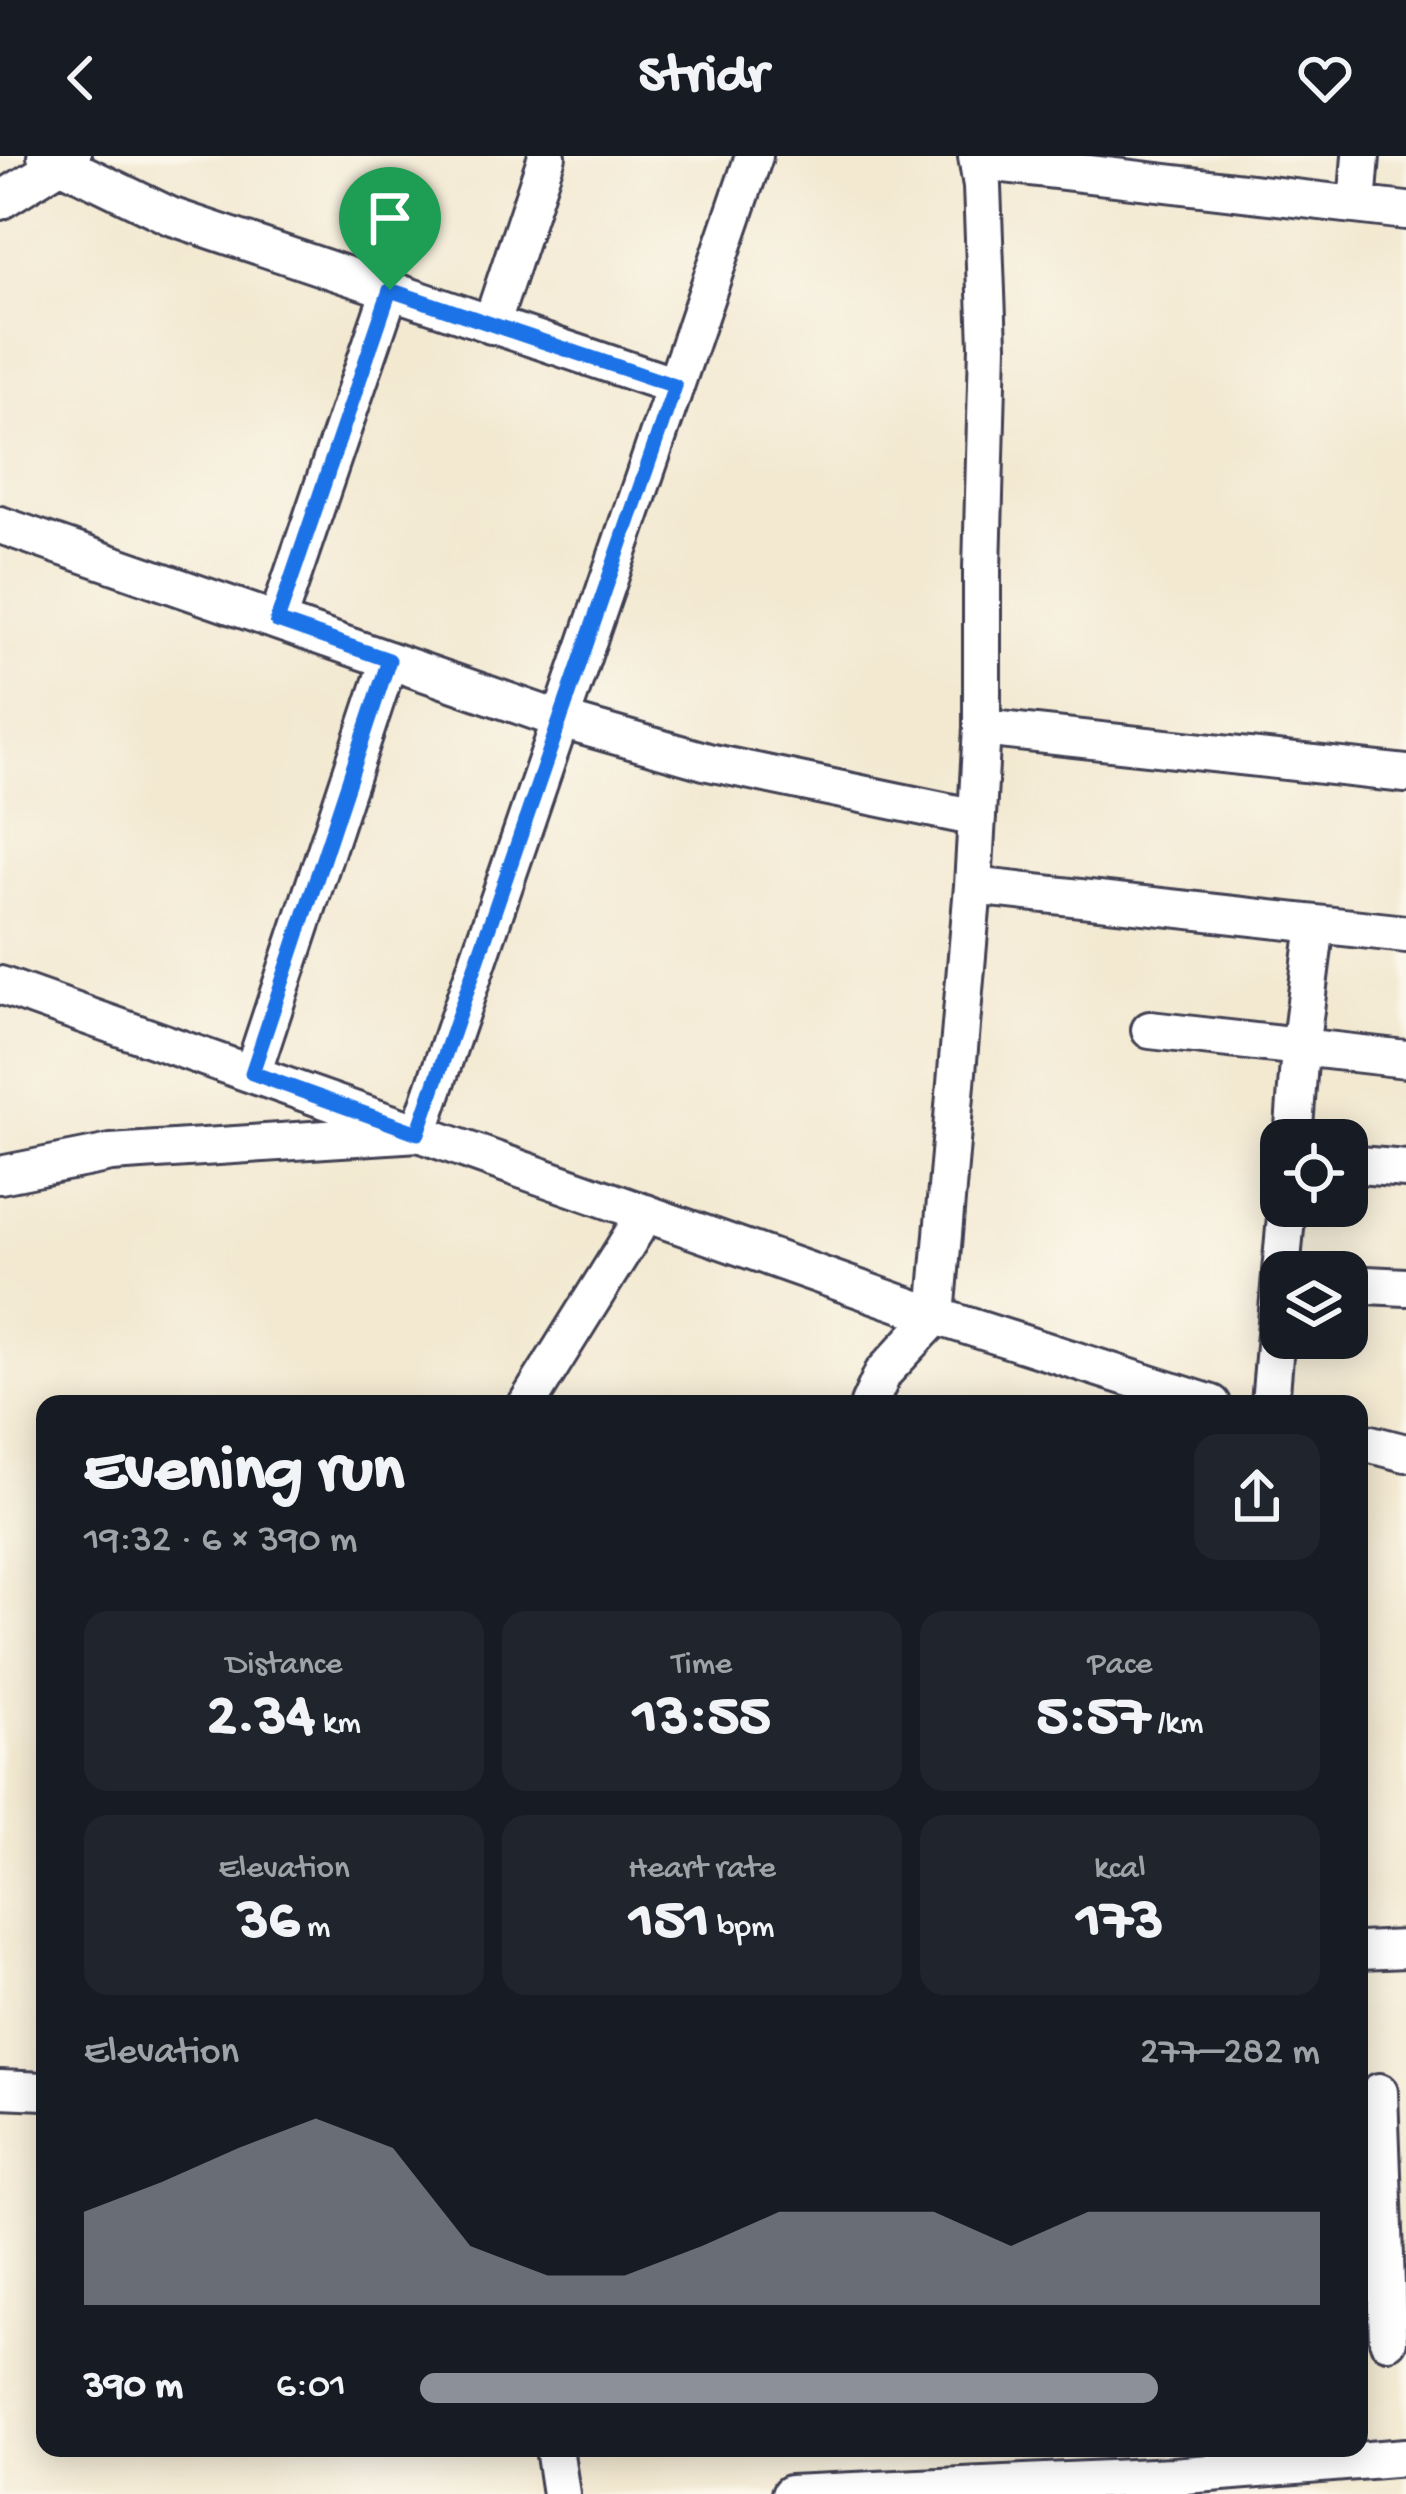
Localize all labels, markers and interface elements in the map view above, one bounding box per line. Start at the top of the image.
icon: back [48,45,114,111]
icon: heart [1292,45,1358,111]
text: Stridr [639,46,767,110]
pin [339,167,441,290]
icon: arrive [357,185,423,251]
map controls [1260,1119,1368,1359]
button: locate [1260,1119,1368,1227]
button: layers [1260,1251,1368,1359]
button: share [1194,1434,1320,1560]
text: Evening run [84,1435,404,1513]
text: 19:32 · 6 × 390 m [84,1519,358,1565]
text: Distance [226,1647,342,1685]
text: Time [672,1647,732,1685]
text: Pace [1088,1647,1152,1685]
text: 2.34 [207,1685,315,1755]
text: 13:55 [633,1685,771,1755]
text: 5:57 [1036,1685,1150,1755]
text: km [315,1706,361,1744]
text: /km [1150,1706,1204,1744]
text: Elevation [218,1851,350,1889]
text: Heart rate [628,1851,776,1889]
text: kcal [1094,1851,1146,1889]
text: 36 [238,1889,299,1959]
text: 151 [630,1889,710,1959]
text: 173 [1077,1889,1163,1959]
text: m [299,1910,330,1948]
text: bpm [710,1910,774,1948]
text: Elevation [84,2031,239,2077]
text: 277–282 m [1140,2031,1320,2077]
text: 390 m [84,2365,183,2411]
text: 6:01 [276,2365,346,2411]

